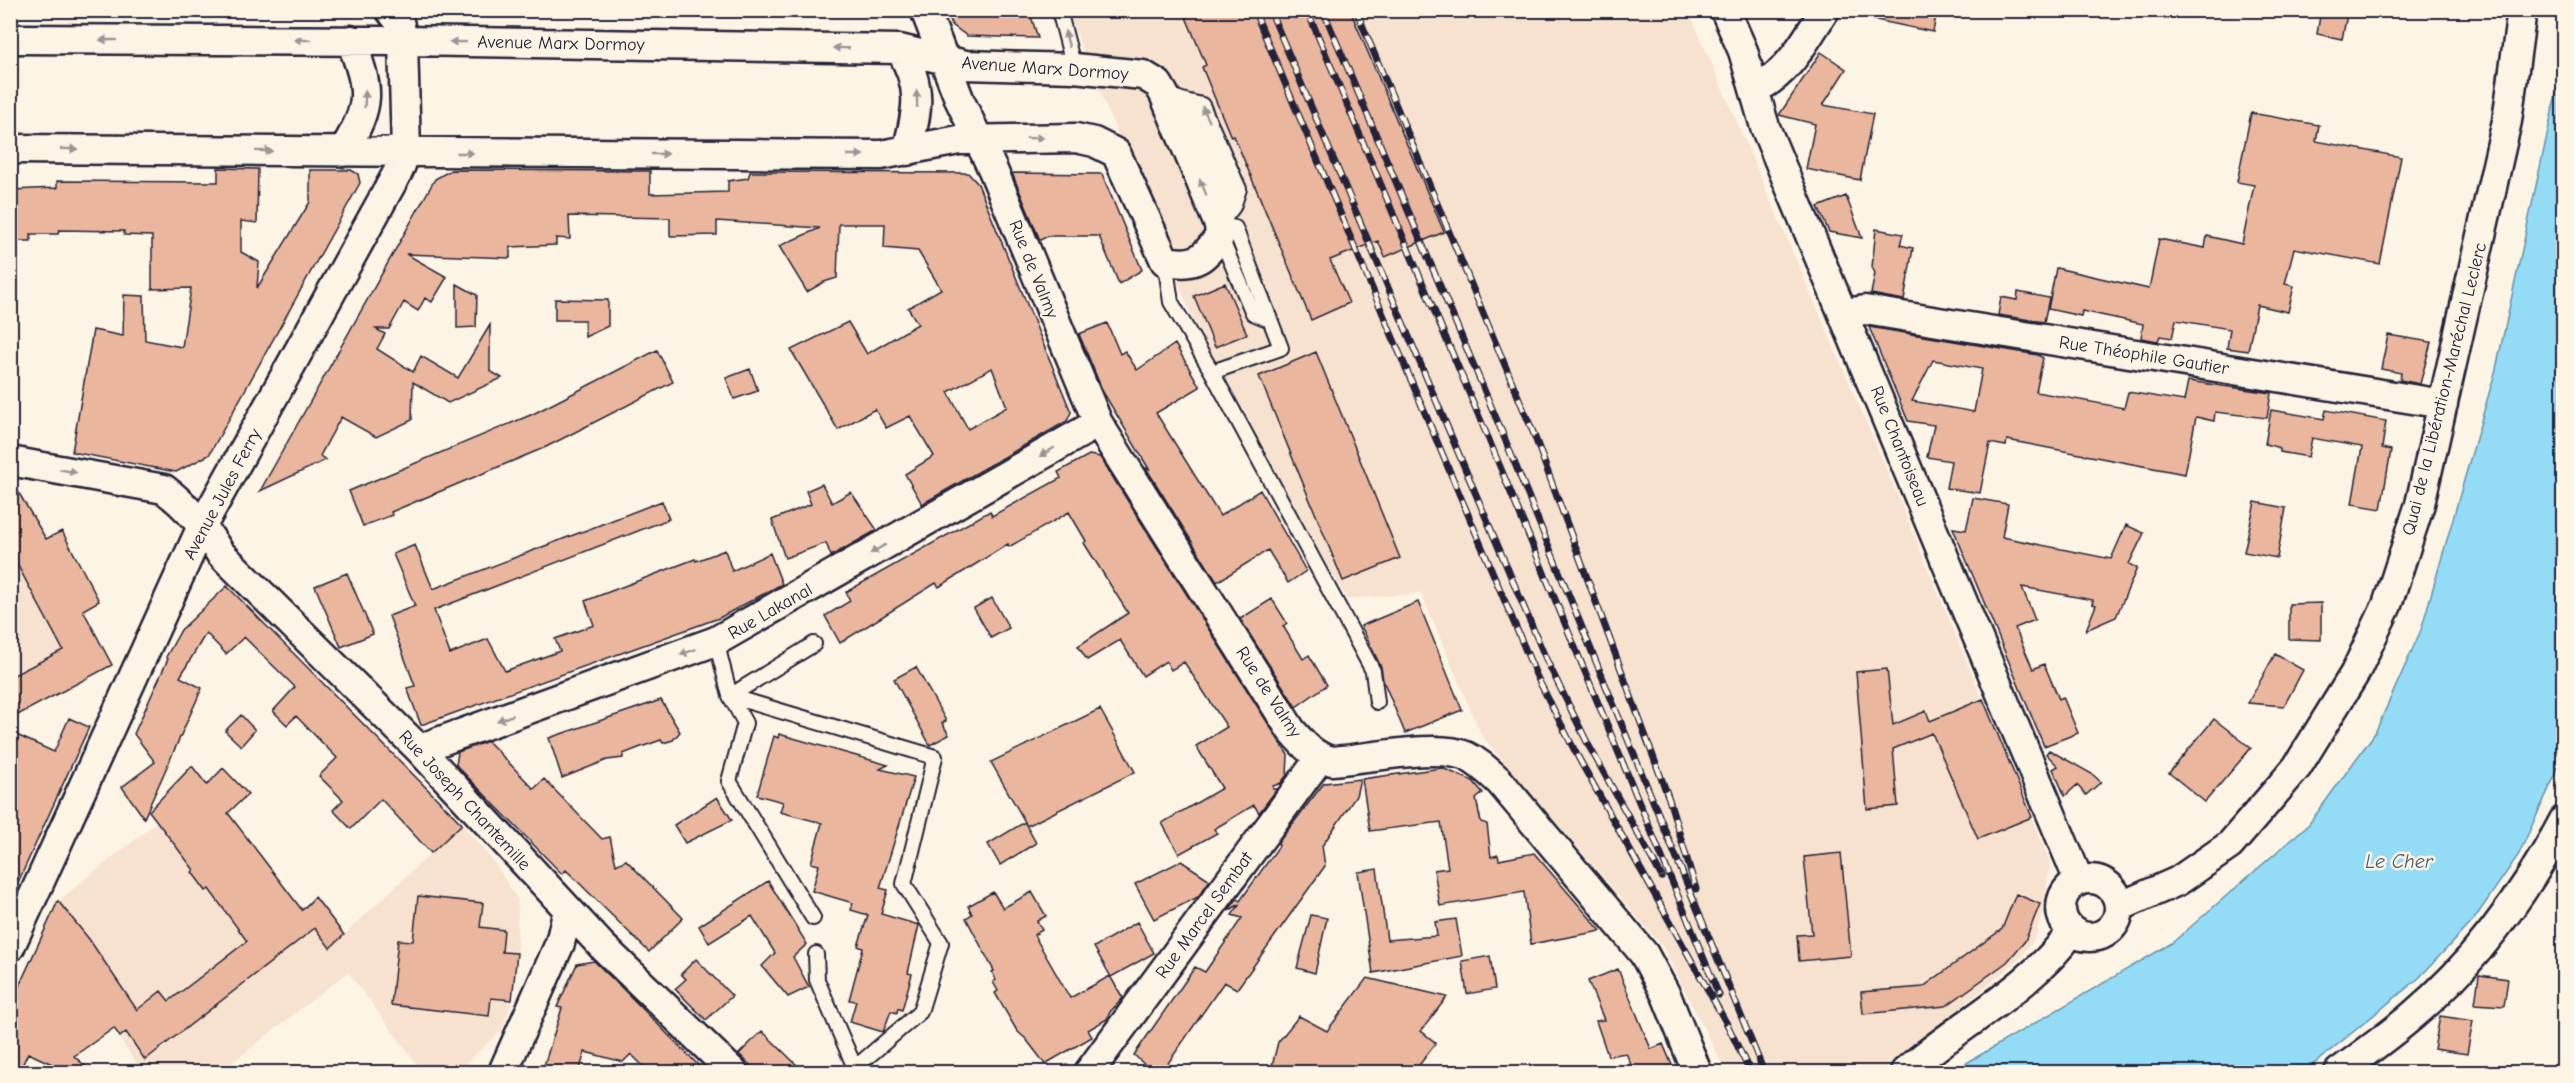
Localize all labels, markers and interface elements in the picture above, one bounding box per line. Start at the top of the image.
one-way arrow [1062,30,1071,48]
street label: Avenue Marx Dormoy [477,32,646,55]
one-way arrow [98,35,117,45]
one-way arrow [293,35,312,45]
one-way arrow [448,37,467,46]
one-way arrow [832,43,851,53]
street label: Avenue Marx Dormoy [961,52,1130,85]
one-way arrow [360,89,369,108]
one-way arrow [912,89,922,108]
one-way arrow [1202,106,1211,123]
one-way arrow [1026,134,1045,143]
one-way arrow [59,144,78,154]
one-way arrow [254,146,273,156]
one-way arrow [455,148,474,158]
one-way arrow [650,149,669,159]
one-way arrow [845,150,864,160]
one-way arrow [1198,178,1208,196]
street label: Rue de Valmy [1004,217,1063,322]
street label: Quai de la Libération-Maréchal Leclerc [2398,240,2491,538]
street label: Rue Théophile Gautier [2058,332,2231,379]
street label: Rue Chantoiseau [1866,383,1933,509]
street label: Avenue Jules Ferry [179,424,266,563]
one-way arrow [1039,447,1055,458]
one-way arrow [59,467,78,476]
one-way arrow [869,544,886,554]
street label: Rue Lakanal [724,579,816,644]
street label: Rue de Valmy [1231,643,1306,743]
one-way arrow [679,647,697,657]
one-way arrow [495,714,513,724]
street label: Rue Joseph Chantemille [394,726,535,875]
street label: Rue Marcel Sembat [1151,847,1258,983]
water label: Le Cher [2365,850,2434,873]

